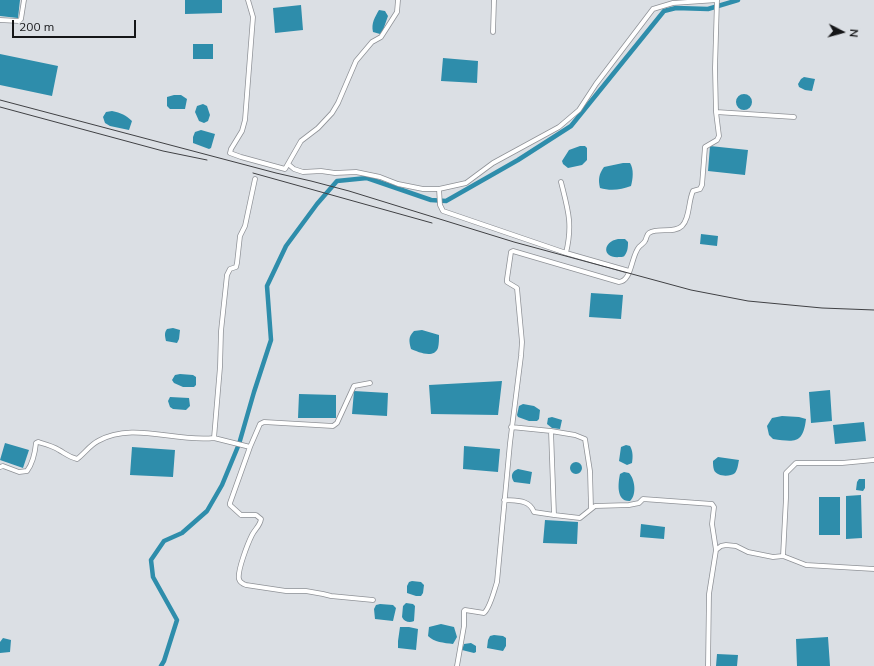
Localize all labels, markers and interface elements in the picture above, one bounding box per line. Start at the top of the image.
scale bar [14,12,138,38]
north arrow [822,12,862,52]
text: 200 m [19,19,54,34]
text: N [847,28,861,38]

